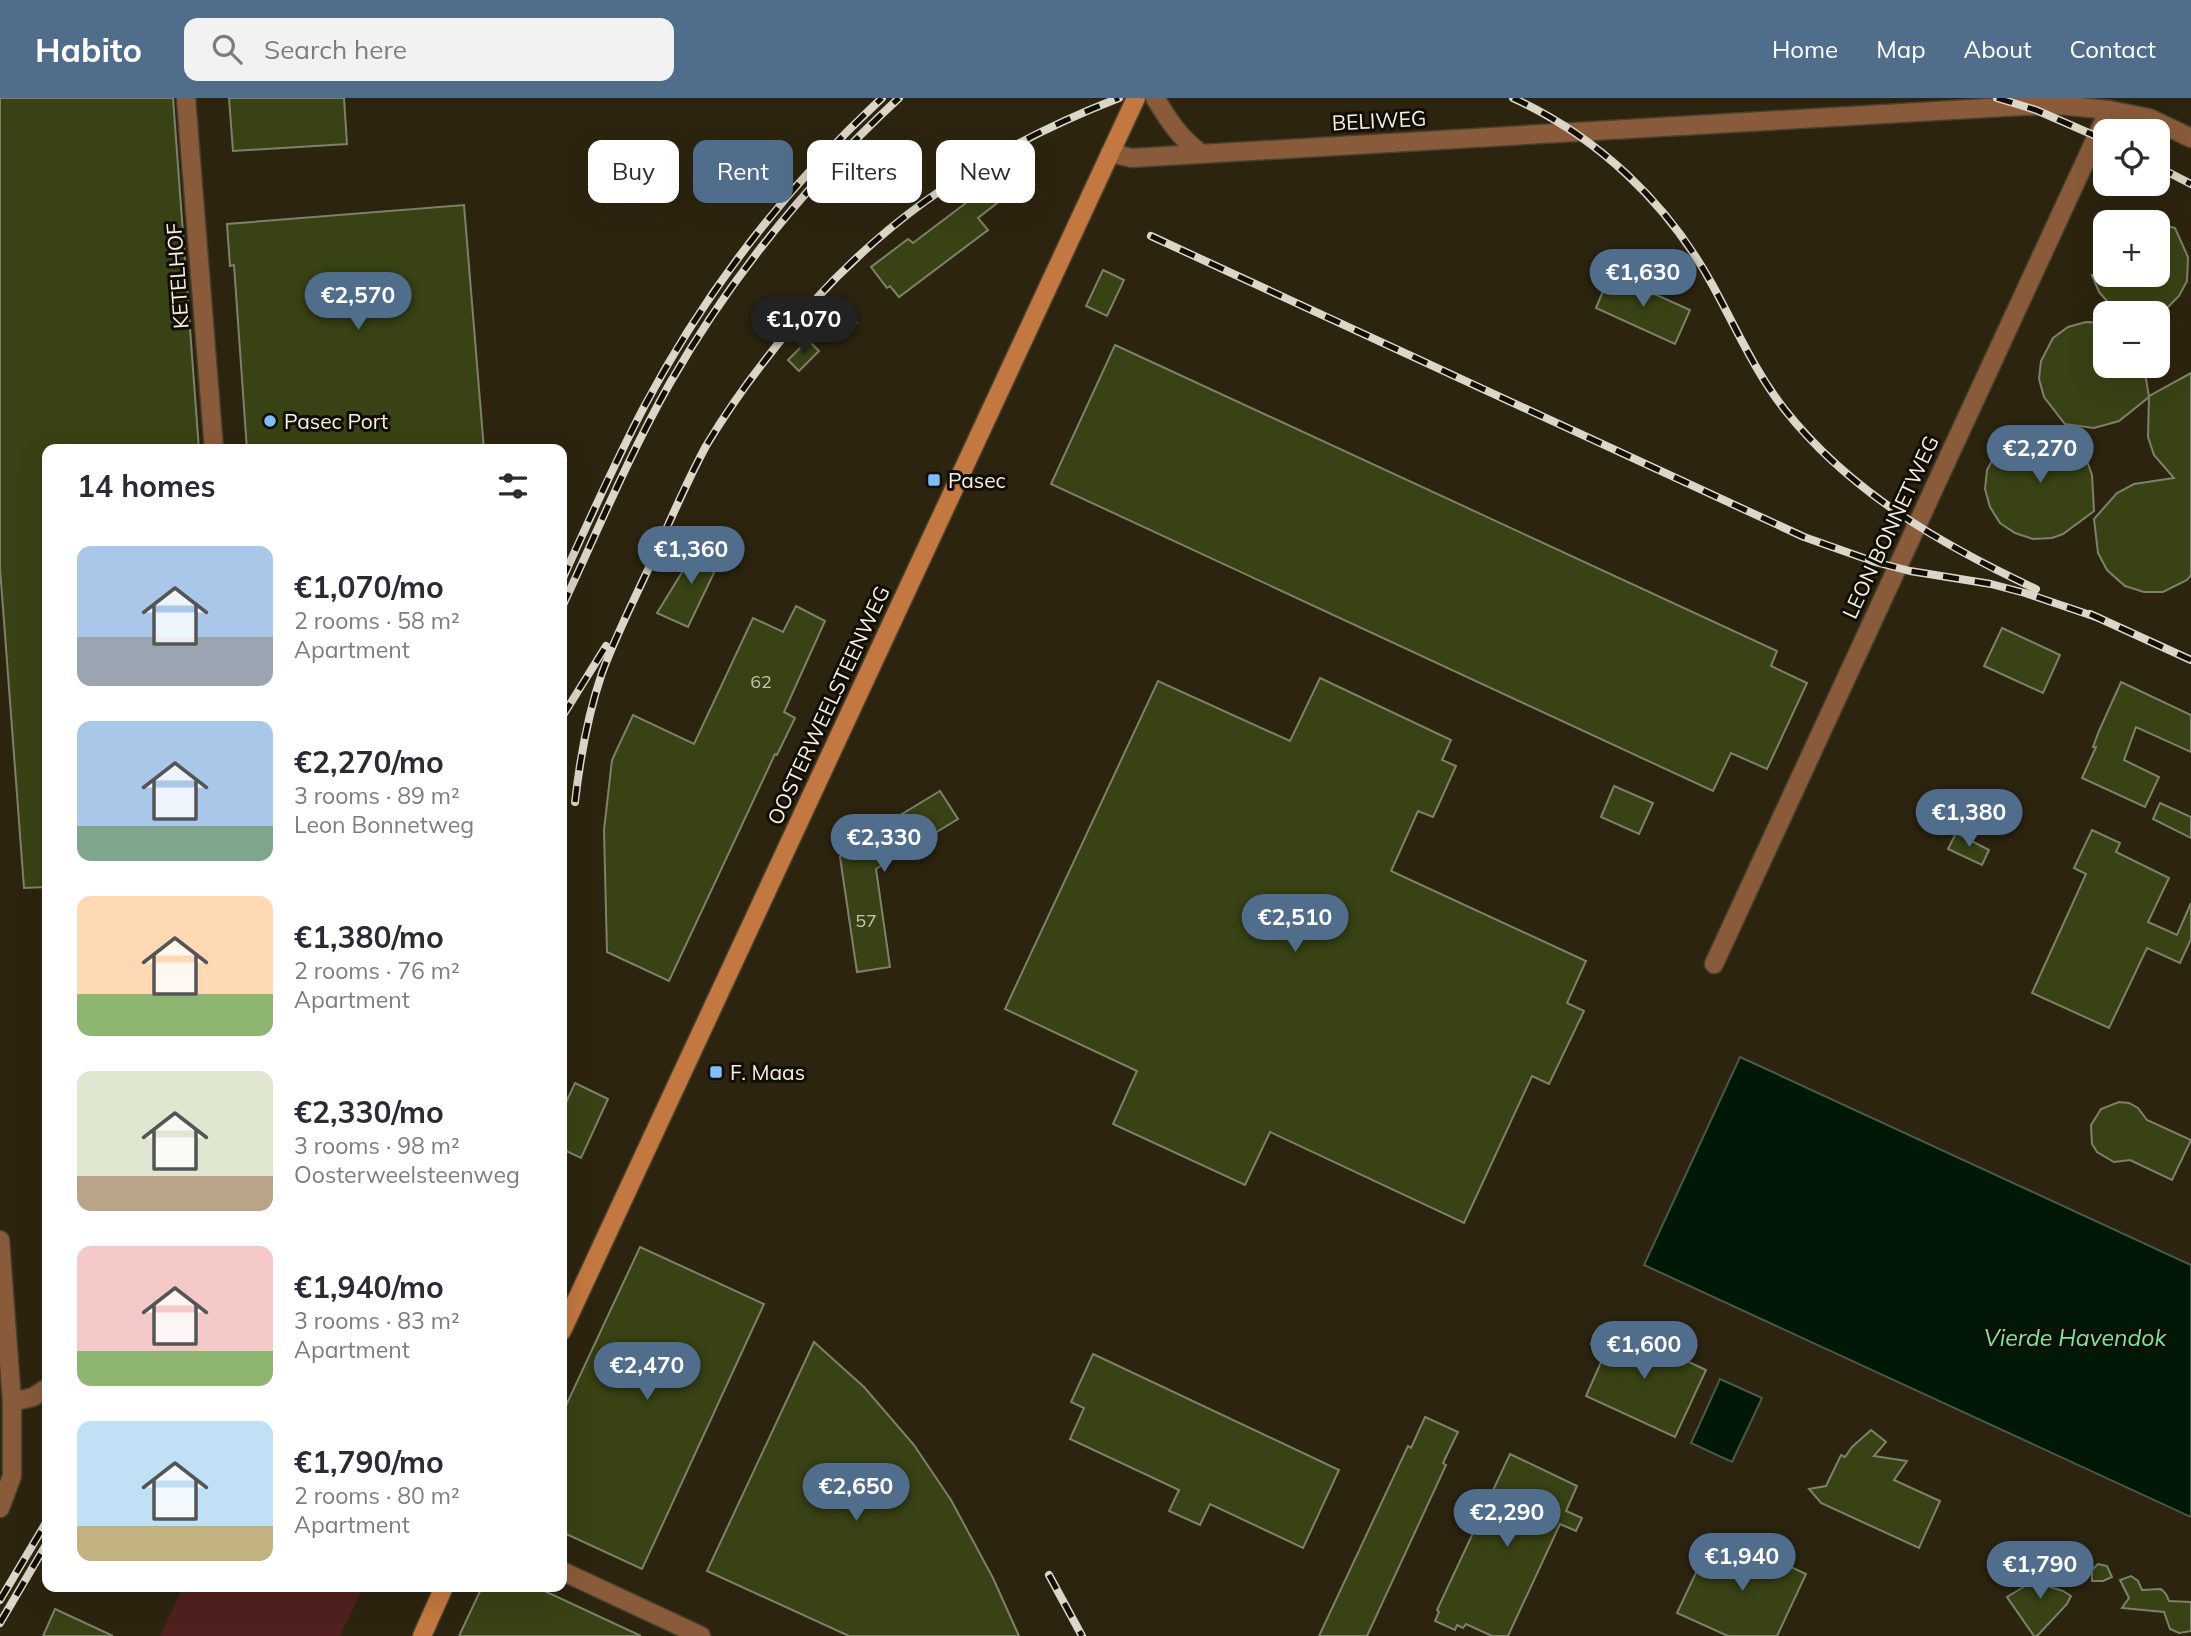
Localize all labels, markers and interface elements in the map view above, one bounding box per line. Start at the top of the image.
search box [184,18,674,81]
text: Habito [35,29,142,70]
icon: search [208,30,246,68]
text: Search here [264,33,407,66]
text: Home [1772,34,1838,64]
text: Map [1876,34,1926,64]
text: About [1964,34,2032,64]
text: Contact [2070,34,2156,64]
street label: BELIWEG [1331,105,1427,135]
map controls [2093,119,2170,378]
button: locate [2093,119,2170,196]
chip: Buy [588,140,679,203]
chip: Rent [693,140,793,203]
chip: Filters [807,140,922,203]
chip: New [936,140,1035,203]
button: + [2093,210,2170,287]
street label: KETELHOF [160,222,194,330]
pin: €1,630 [1586,250,1700,309]
text: €1,630 [1606,257,1680,286]
pin: €2,570 [301,272,415,332]
text: €2,570 [321,280,395,309]
pin: €1,070 [747,296,861,356]
button: − [2093,301,2170,378]
text: €1,070 [767,304,841,333]
place label: Pasec Port [284,408,388,434]
marker: Pasec Port [262,413,278,429]
pin: €2,270 [1983,426,2097,485]
street label: LEON BONNETWEG [1836,431,1944,623]
text: €2,270 [2003,433,2077,462]
text: 14 homes [77,467,216,505]
icon: filters [494,467,532,505]
place label: Pasec [948,467,1006,493]
marker: Pasec [926,472,942,488]
pin: €1,360 [634,526,748,586]
text: €1,360 [654,534,728,563]
text: €1,070/mo [294,568,444,606]
icon: home [133,574,217,658]
street label: OOSTERWEELSTEENWEG [761,581,895,829]
text: 2 rooms · 58 m² [294,606,460,635]
text: Apartment [294,635,410,664]
house number: 62 [750,670,772,693]
text: €2,270/mo [294,743,444,781]
icon: home [133,749,217,833]
text: 3 rooms · 89 m² [294,781,460,810]
pin: €1,380 [1912,790,2026,849]
text: €1,380 [1932,797,2006,826]
text: Leon Bonnetweg [294,810,474,839]
pin: €2,330 [827,814,941,874]
text: €2,330 [847,822,921,851]
pin: €2,510 [1238,894,1352,954]
text: €2,510 [1258,902,1332,931]
house number: 57 [855,909,877,932]
text: €1,380/mo [294,918,444,956]
icon: home [133,924,217,1008]
text: 2 rooms · 76 m² [294,956,460,985]
text: Apartment [294,985,410,1014]
place label: F. Maas [730,1059,805,1085]
marker: F. Maas [708,1064,724,1080]
text: €2,330/mo [294,1093,444,1131]
icon: home [133,1099,217,1183]
text: 3 rooms · 98 m² [294,1131,460,1160]
text: Oosterweelsteenweg [294,1160,520,1189]
text: €1,940/mo [294,1268,444,1306]
icon: home [133,1274,217,1358]
text: 3 rooms · 83 m² [294,1306,460,1335]
pin: €1,600 [1587,1322,1701,1381]
water label: Vierde Havendok [1984,1323,2167,1352]
text: €1,600 [1607,1329,1681,1358]
text: Apartment [294,1335,410,1364]
pin: €2,470 [590,1342,704,1402]
text: €2,470 [610,1350,684,1379]
text: €1,790/mo [294,1443,444,1481]
icon: home [133,1449,217,1533]
pin: €2,650 [799,1464,913,1523]
text: €2,650 [819,1471,893,1500]
text: 2 rooms · 80 m² [294,1481,460,1510]
pin: €2,290 [1450,1490,1564,1549]
text: €2,290 [1470,1497,1544,1526]
text: Apartment [294,1510,410,1539]
pin: €1,940 [1685,1534,1799,1593]
text: €1,940 [1705,1541,1779,1570]
pin: €1,790 [1983,1542,2097,1601]
text: €1,790 [2003,1549,2077,1578]

